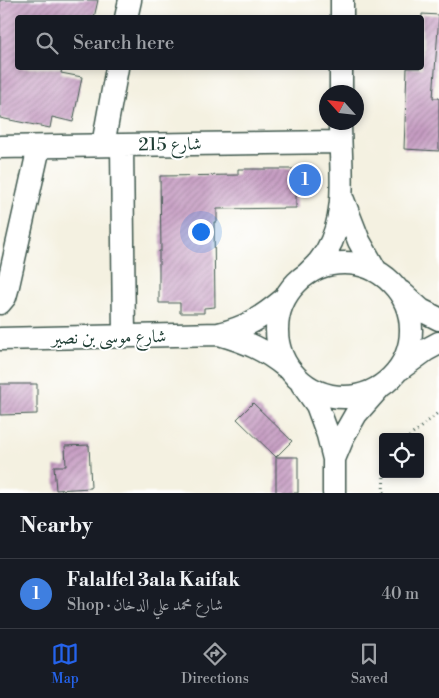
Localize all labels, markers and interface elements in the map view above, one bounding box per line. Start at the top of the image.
search box [15,15,424,70]
icon: search [33,29,61,57]
text: Search here [73,31,174,55]
north arrow [319,85,364,130]
street label: شارع 215 [138,132,202,160]
pin: 1 [289,161,321,199]
your location [188,219,214,245]
street label: شارع موسى بن نصير [49,325,167,353]
map controls [379,433,424,478]
button: locate [379,433,424,478]
text: Nearby [20,513,93,539]
text: Falalfel 3ala Kaifak [67,568,240,592]
text: 1 [32,584,40,604]
text: 40 m [382,584,419,604]
text: Shop · شارع محمد علي الدخان [67,595,223,615]
tab: Map [51,640,79,688]
tab: Directions [181,640,249,688]
tab: Saved [351,640,388,688]

